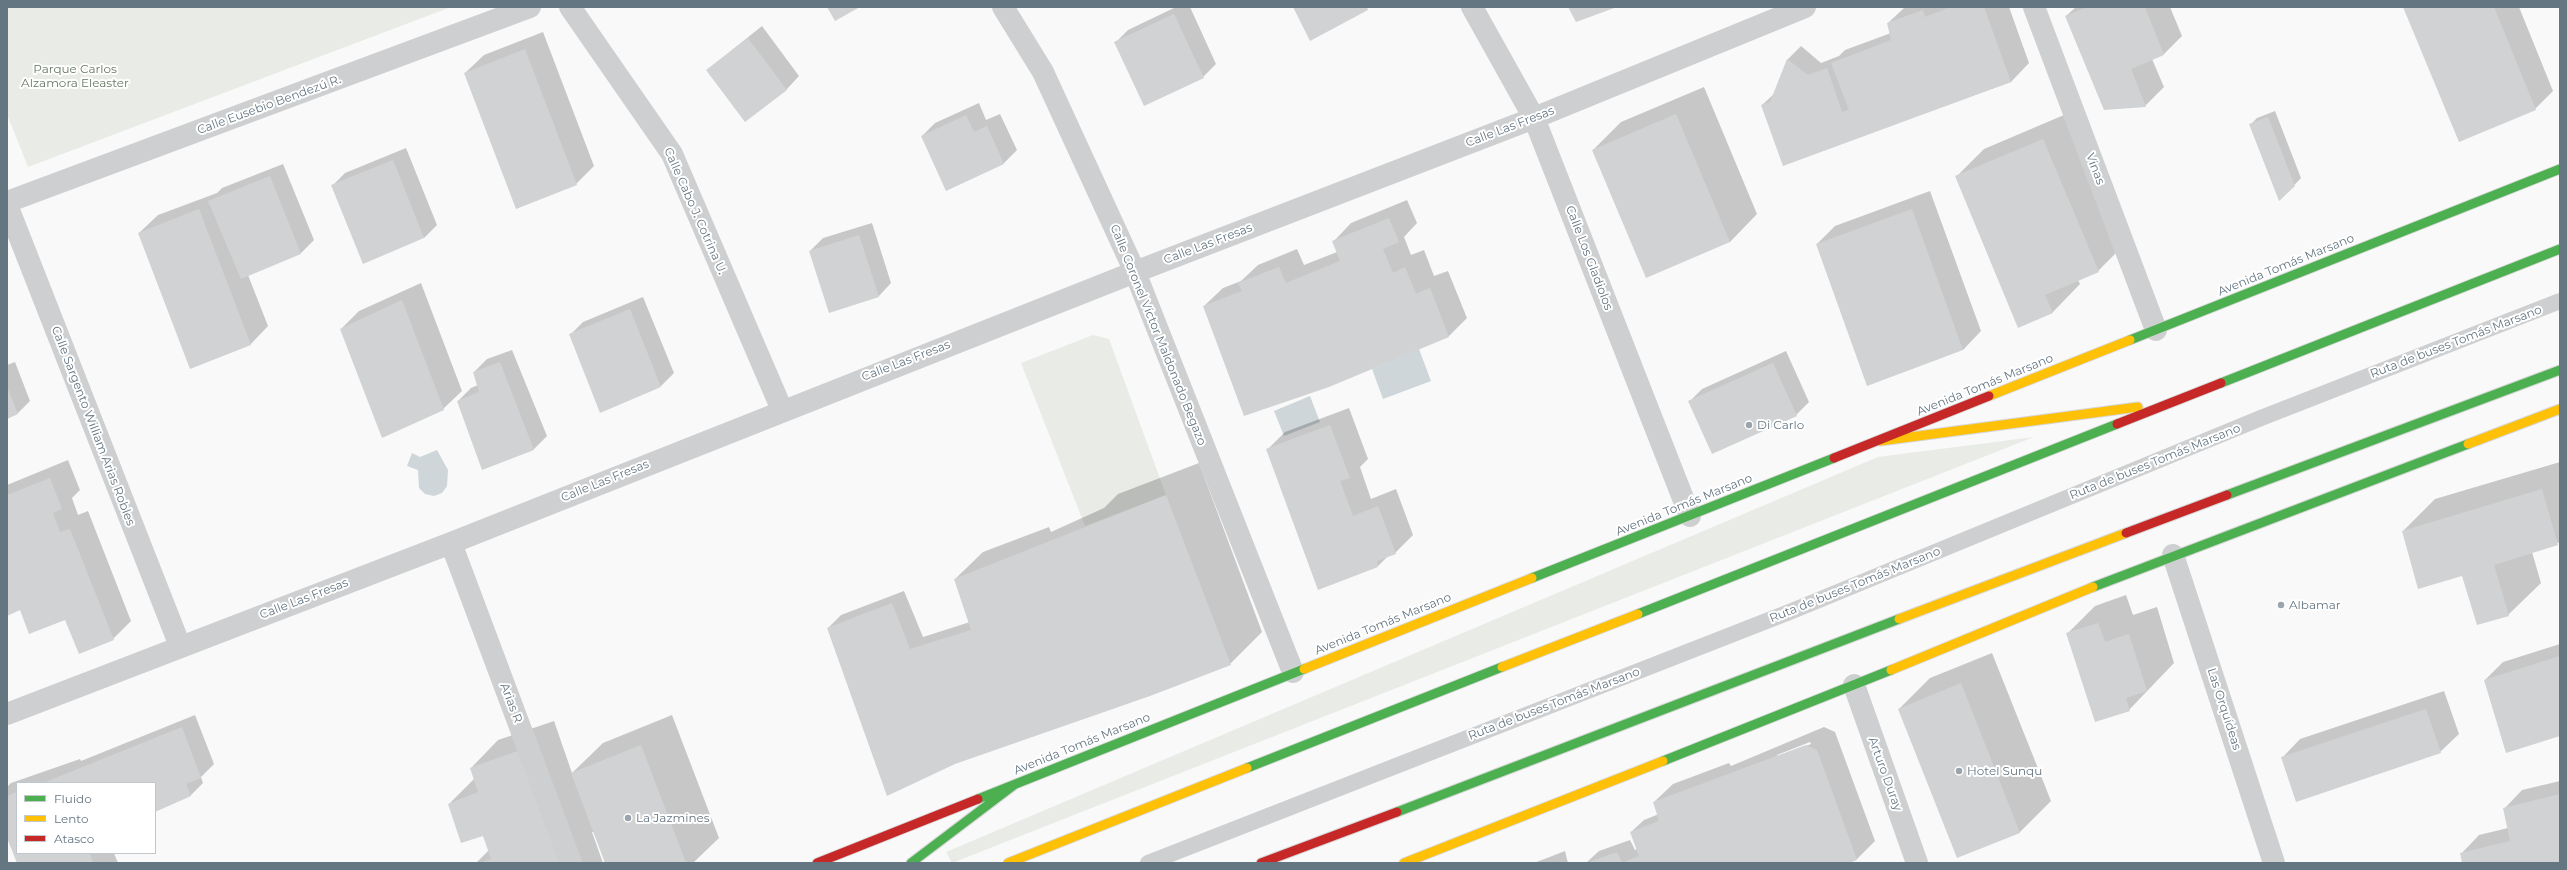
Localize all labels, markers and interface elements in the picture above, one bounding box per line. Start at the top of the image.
park label: Parque Carlos Alzamora Eleaster [21,62,129,90]
street label: Calle Eusebio Bendezú R. [195,72,343,138]
street label: Calle Las Fresas [1464,103,1556,151]
street label: Calle Cabo J. Cotrina U. [661,145,729,277]
street label: Vinas [2082,151,2108,187]
street label: Calle Los Gladiolos [1562,204,1616,312]
street label: Calle Las Fresas [1162,220,1254,268]
street label: Calle Coronel Víctor Maldonado Begazo [1107,222,1209,448]
street label: Avenida Tomás Marsano [2216,231,2356,299]
street label: Ruta de buses Tomás Marsano [2368,303,2544,381]
street label: Calle Sargento William Arias Robles [48,324,138,528]
street label: Calle Las Fresas [860,337,952,385]
street label: Avenida Tomás Marsano [1915,351,2055,419]
place label: Di Carlo [1757,418,1804,432]
marker: Di Carlo [1744,420,1754,430]
street label: Ruta de buses Tomás Marsano [2068,421,2242,503]
street label: Calle Las Fresas [559,457,651,505]
street label: Avenida Tomás Marsano [1614,471,1754,539]
street label: Ruta de buses Tomás Marsano [1768,544,1942,626]
street label: Calle Las Fresas [258,575,350,623]
street label: Avenida Tomás Marsano [1313,590,1453,658]
place label: Albamar [2289,598,2341,612]
marker: Albamar [2276,600,2286,610]
street label: Ruta de buses Tomás Marsano [1466,665,1642,743]
street label: Las Orquídeas [2204,666,2244,752]
street label: Arias R [497,681,525,725]
street label: Avenida Tomás Marsano [1012,710,1152,778]
street label: Arturo Duray [1865,735,1905,813]
place label: Hotel Sunqu [1967,764,2042,778]
marker: Hotel Sunqu [1954,766,1964,776]
legend [16,782,156,854]
text: Fluido [54,791,92,806]
text: Lento [54,811,89,826]
place label: La Jazmines [636,811,710,825]
marker: La Jazmines [623,813,633,823]
text: Atasco [54,831,94,846]

